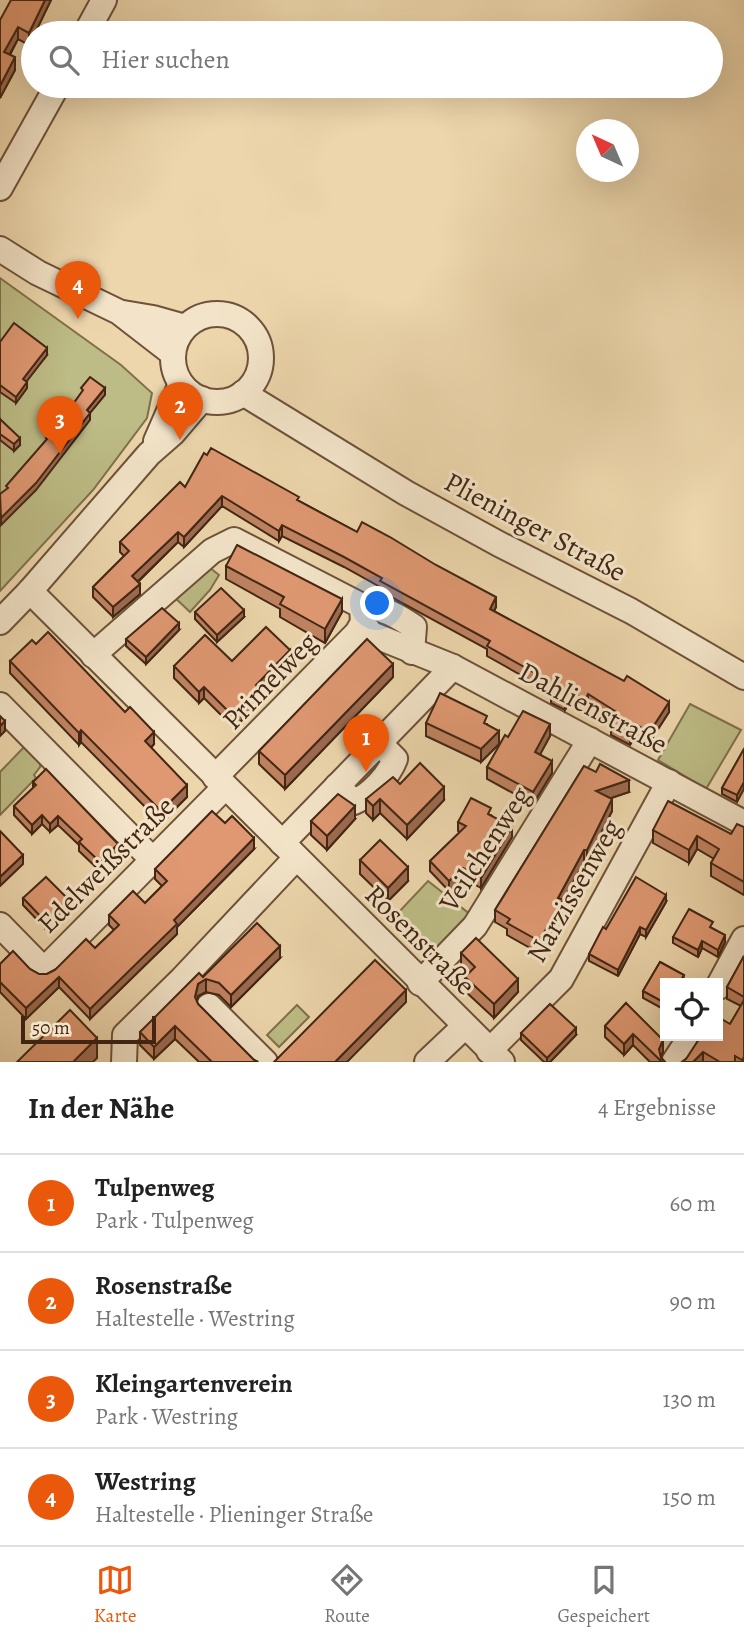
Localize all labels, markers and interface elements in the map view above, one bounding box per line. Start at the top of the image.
search box [21,21,723,98]
icon: search [45,41,83,79]
text: Hier suchen [101,42,230,77]
north arrow [576,119,639,182]
pin: 4 [55,261,101,319]
pin: 2 [157,382,203,440]
pin: 3 [37,396,83,454]
street label: Plieninger Straße [437,463,633,591]
your location [360,586,394,620]
street label: Primelweg [214,624,326,738]
street label: Dahlienstraße [512,653,674,763]
pin: 1 [343,714,389,772]
street label: Veilchenweg [430,779,540,920]
street label: Edelweißstraße [29,788,183,942]
street label: Narzissenweg [518,812,630,970]
street label: Rosenstraße [356,876,484,1004]
map controls [660,978,723,1041]
button: locate [660,978,723,1041]
scale bar [21,1013,156,1045]
text: 50 m [32,1015,70,1041]
text: In der Nähe [28,1088,174,1128]
text: 4 Ergebnisse [598,1092,716,1123]
text: Tulpenweg [95,1170,215,1205]
text: 1 [47,1188,55,1219]
text: 60 m [669,1188,716,1219]
text: Park · Tulpenweg [95,1205,254,1236]
text: Rosenstraße [95,1268,232,1303]
text: 2 [45,1286,57,1317]
text: 90 m [670,1286,716,1317]
text: Haltestelle · Westring [95,1303,295,1334]
text: Kleingartenverein [95,1366,293,1401]
text: 3 [46,1384,56,1415]
text: 130 m [663,1384,716,1415]
text: Park · Westring [95,1401,238,1432]
text: Westring [95,1464,196,1499]
text: 4 [46,1482,56,1513]
text: 150 m [662,1482,716,1513]
text: Haltestelle · Plieninger Straße [95,1499,373,1530]
tab: Karte [94,1561,137,1629]
tab: Route [324,1561,370,1629]
tab: Gespeichert [558,1561,650,1629]

